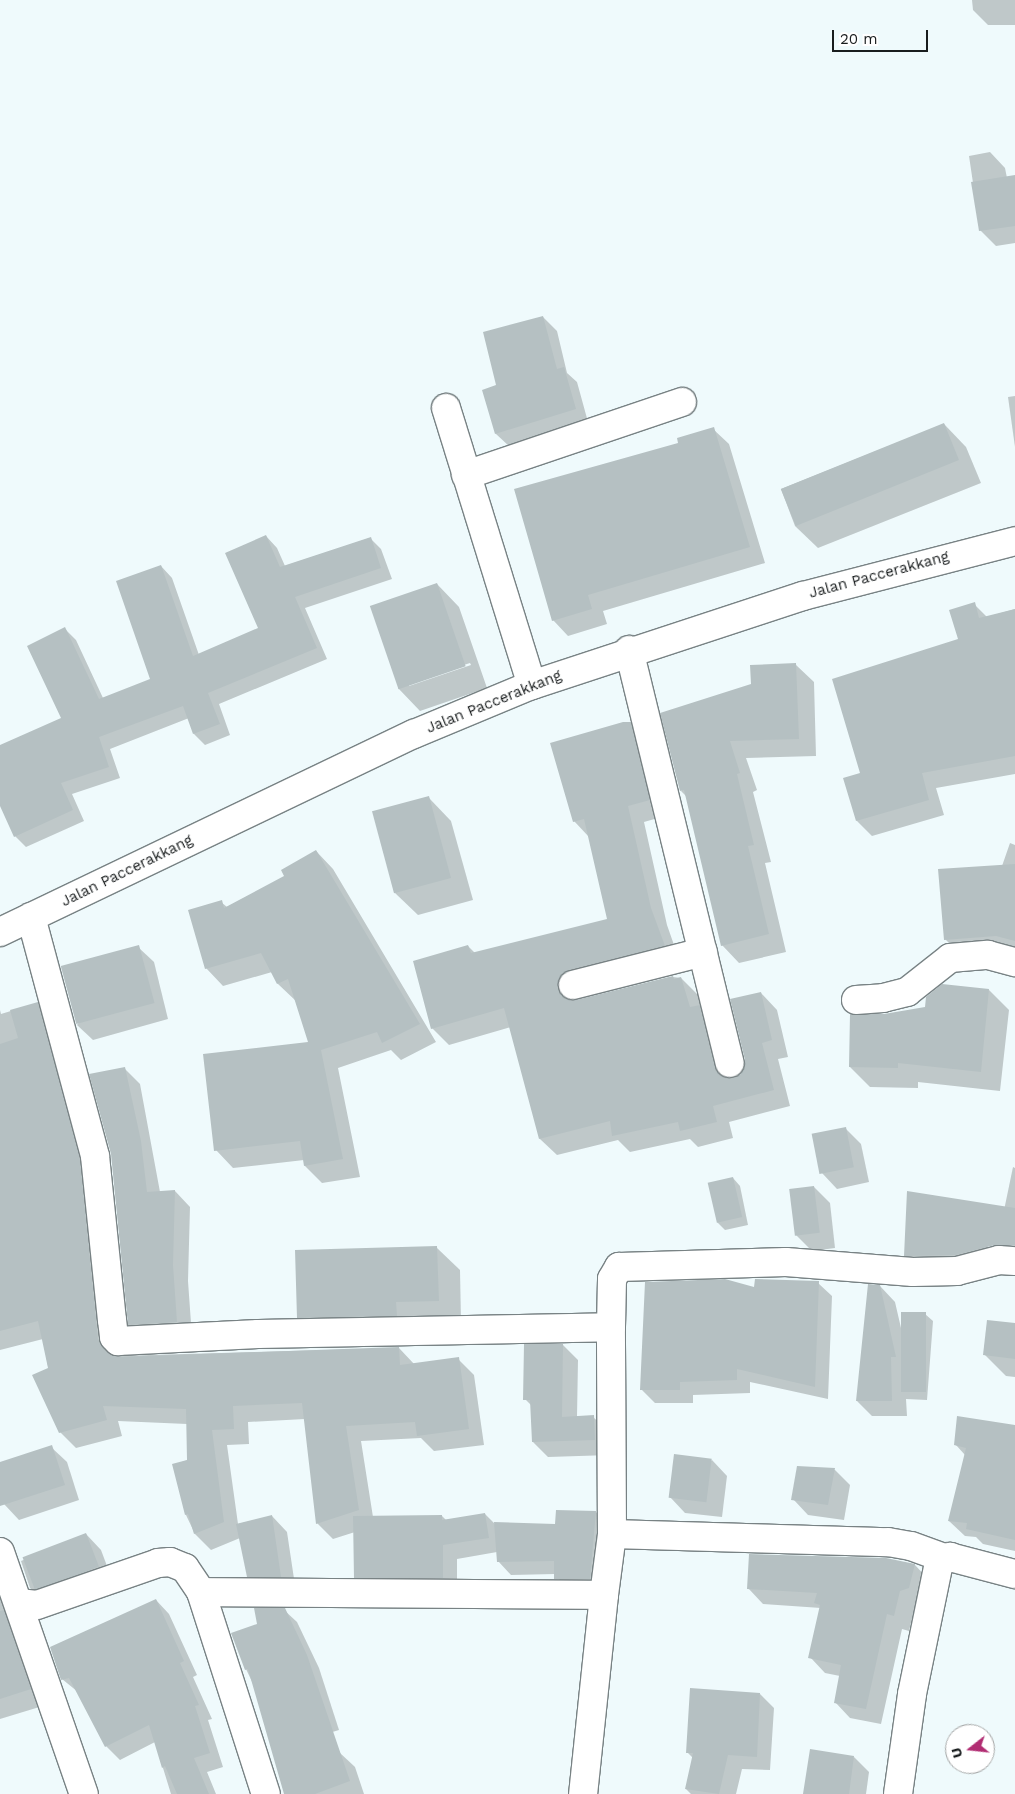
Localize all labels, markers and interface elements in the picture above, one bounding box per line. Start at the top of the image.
scale bar [835,20,931,52]
text: 20 m [840,30,878,48]
street label: Jalan Paccerakkang [807,548,951,602]
street label: Jalan Paccerakkang [424,667,564,737]
street label: Jalan Paccerakkang [58,831,196,911]
north arrow [945,1724,995,1774]
text: U [947,1746,966,1760]

